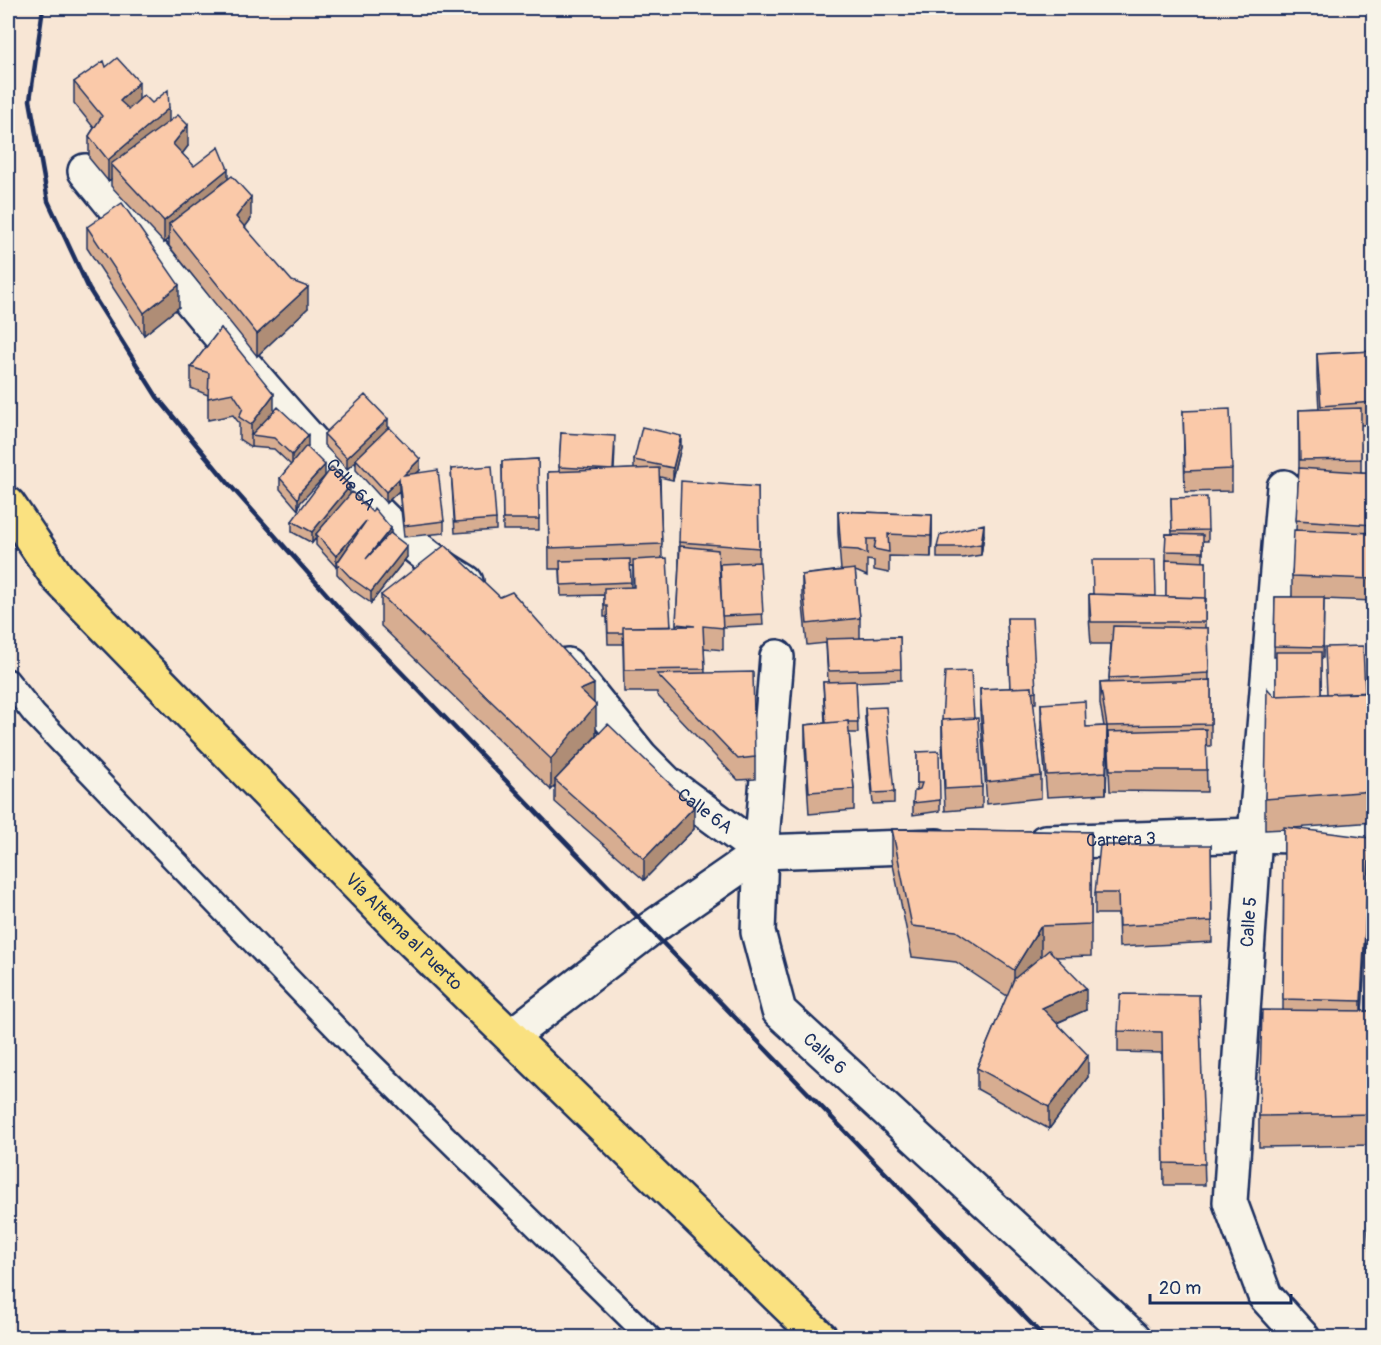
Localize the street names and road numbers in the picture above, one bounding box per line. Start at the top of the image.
street label: Calle 6A [321,453,381,516]
street label: Calle 6A [673,783,737,839]
street label: Carrera 3 [1086,827,1156,852]
street label: Vía Alterna al Puerto [340,868,468,995]
street label: Calle 5 [1236,896,1262,948]
street label: Calle 6 [798,1028,852,1079]

